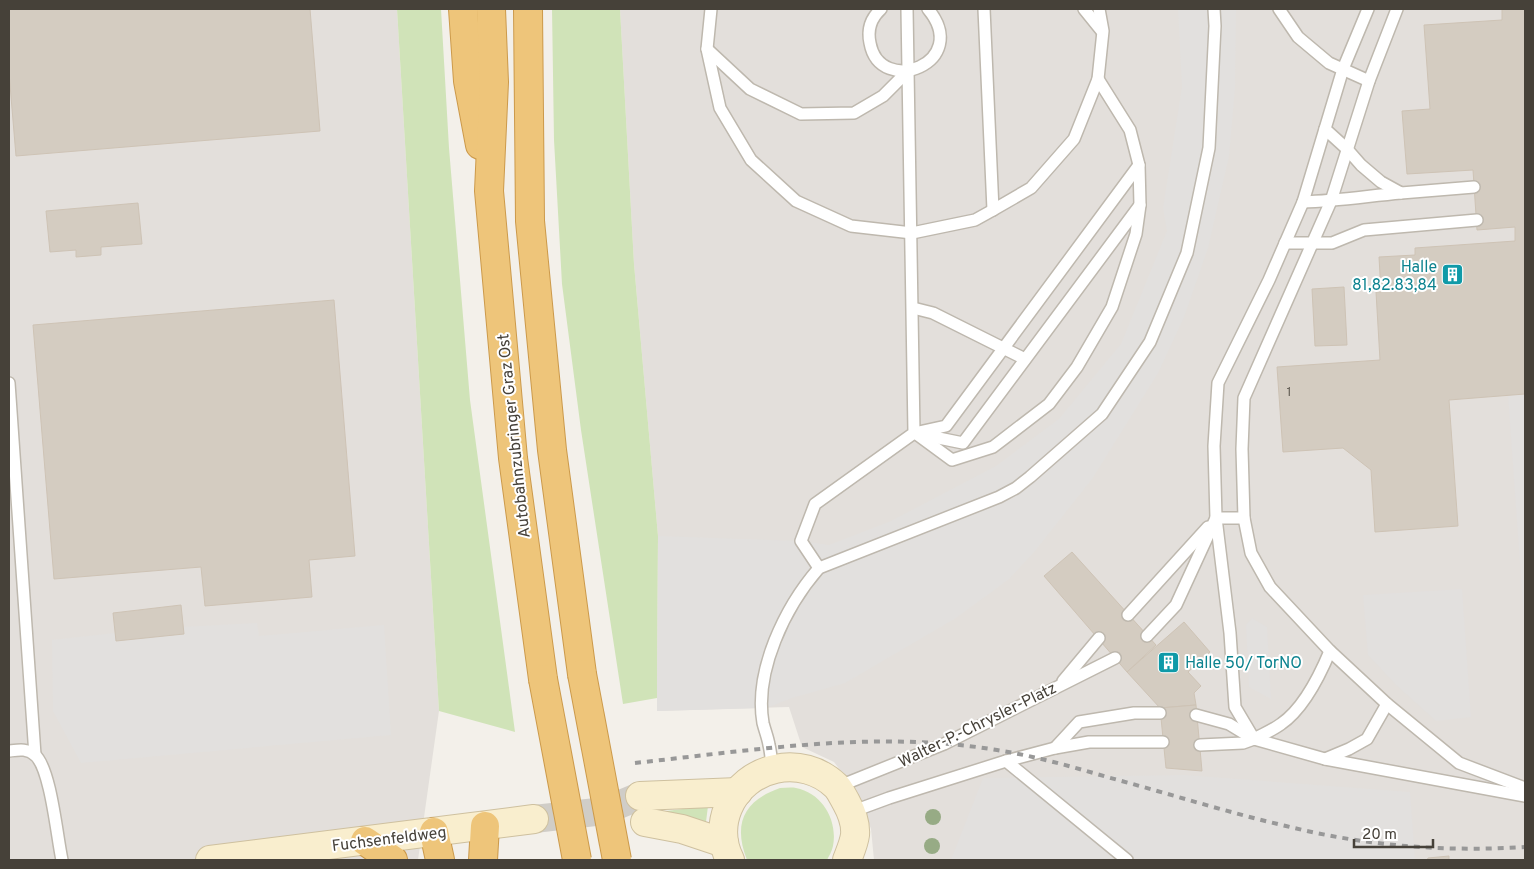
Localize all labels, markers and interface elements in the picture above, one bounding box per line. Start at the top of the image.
place label: Halle 81,82.83,84 [1352,258,1437,296]
building icon: Halle 81,82.83,84 [1441,263,1465,287]
street label: Autobahnzubringer Graz Ost [494,333,536,539]
house number: 1 [1286,384,1292,401]
building icon: Halle 50/ TorNO [1157,650,1181,674]
place label: Halle 50/ TorNO [1185,654,1302,674]
street label: Walter-P.-Chrysler-Platz [896,679,1060,773]
scale bar [1354,816,1433,848]
street label: Fuchsenfeldweg [331,823,448,857]
text: 20 m [1362,826,1397,845]

